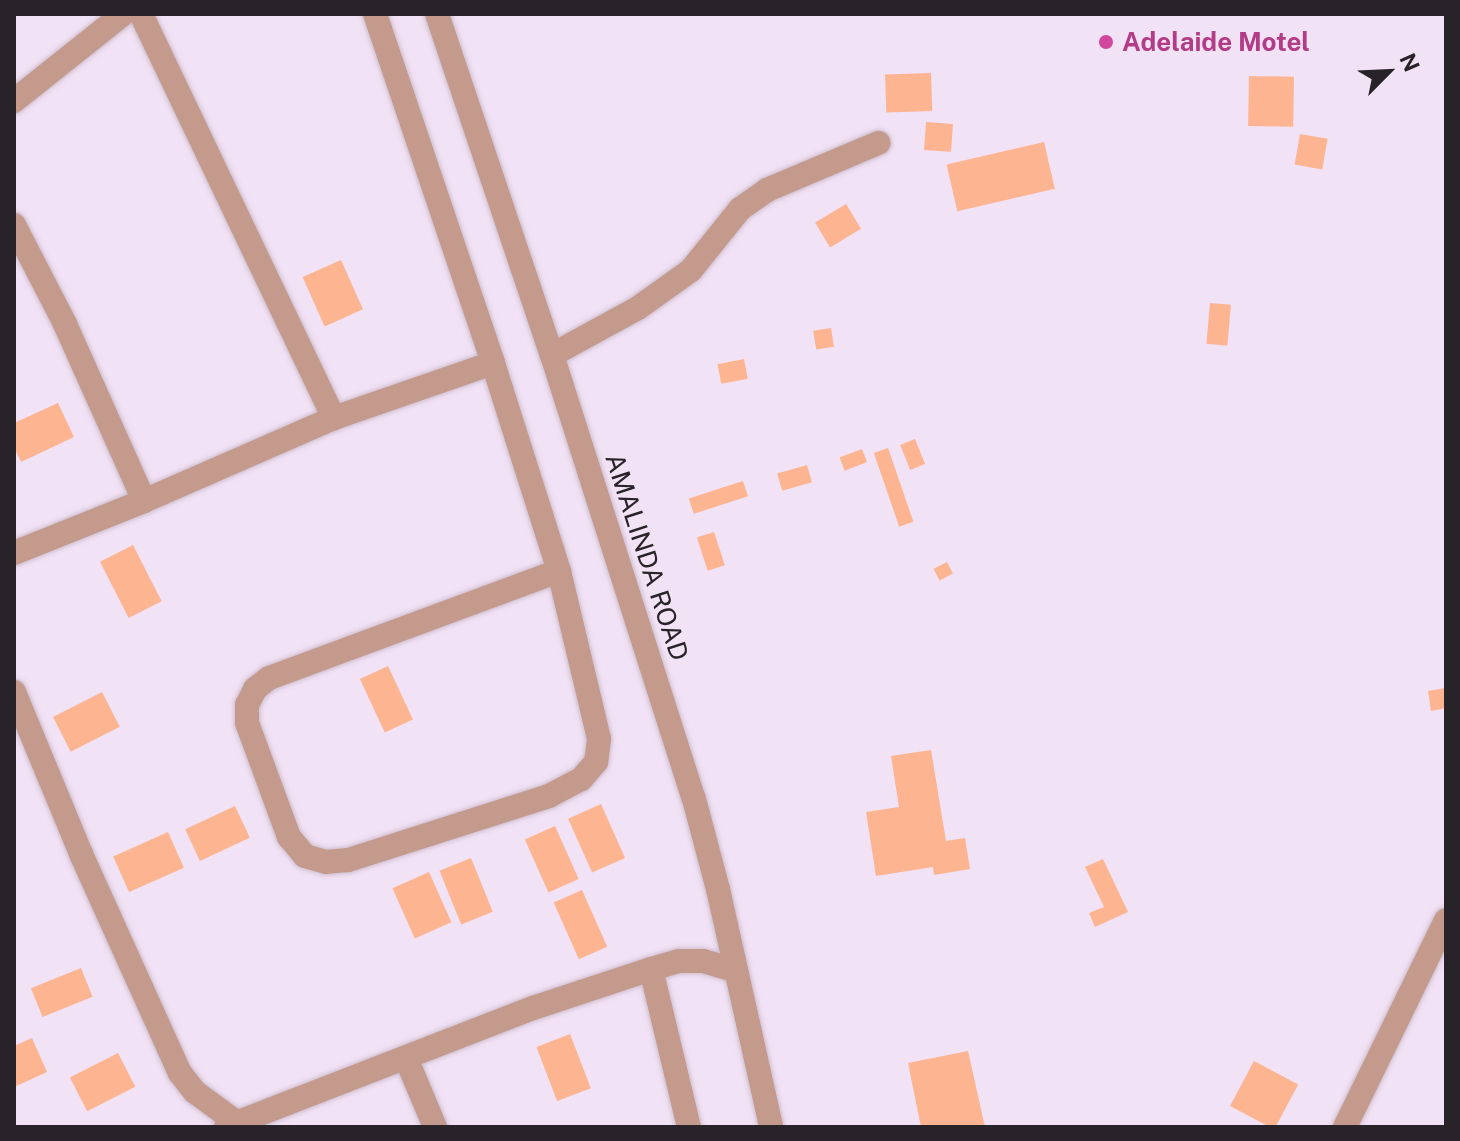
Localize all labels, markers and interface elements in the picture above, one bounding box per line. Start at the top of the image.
place label: Adelaide Motel [1122,26,1310,58]
north arrow [1348,32,1428,112]
marker: Adelaide Motel [1097,33,1115,51]
text: N [1395,49,1425,75]
street label: AMALINDA ROAD [599,449,695,665]

